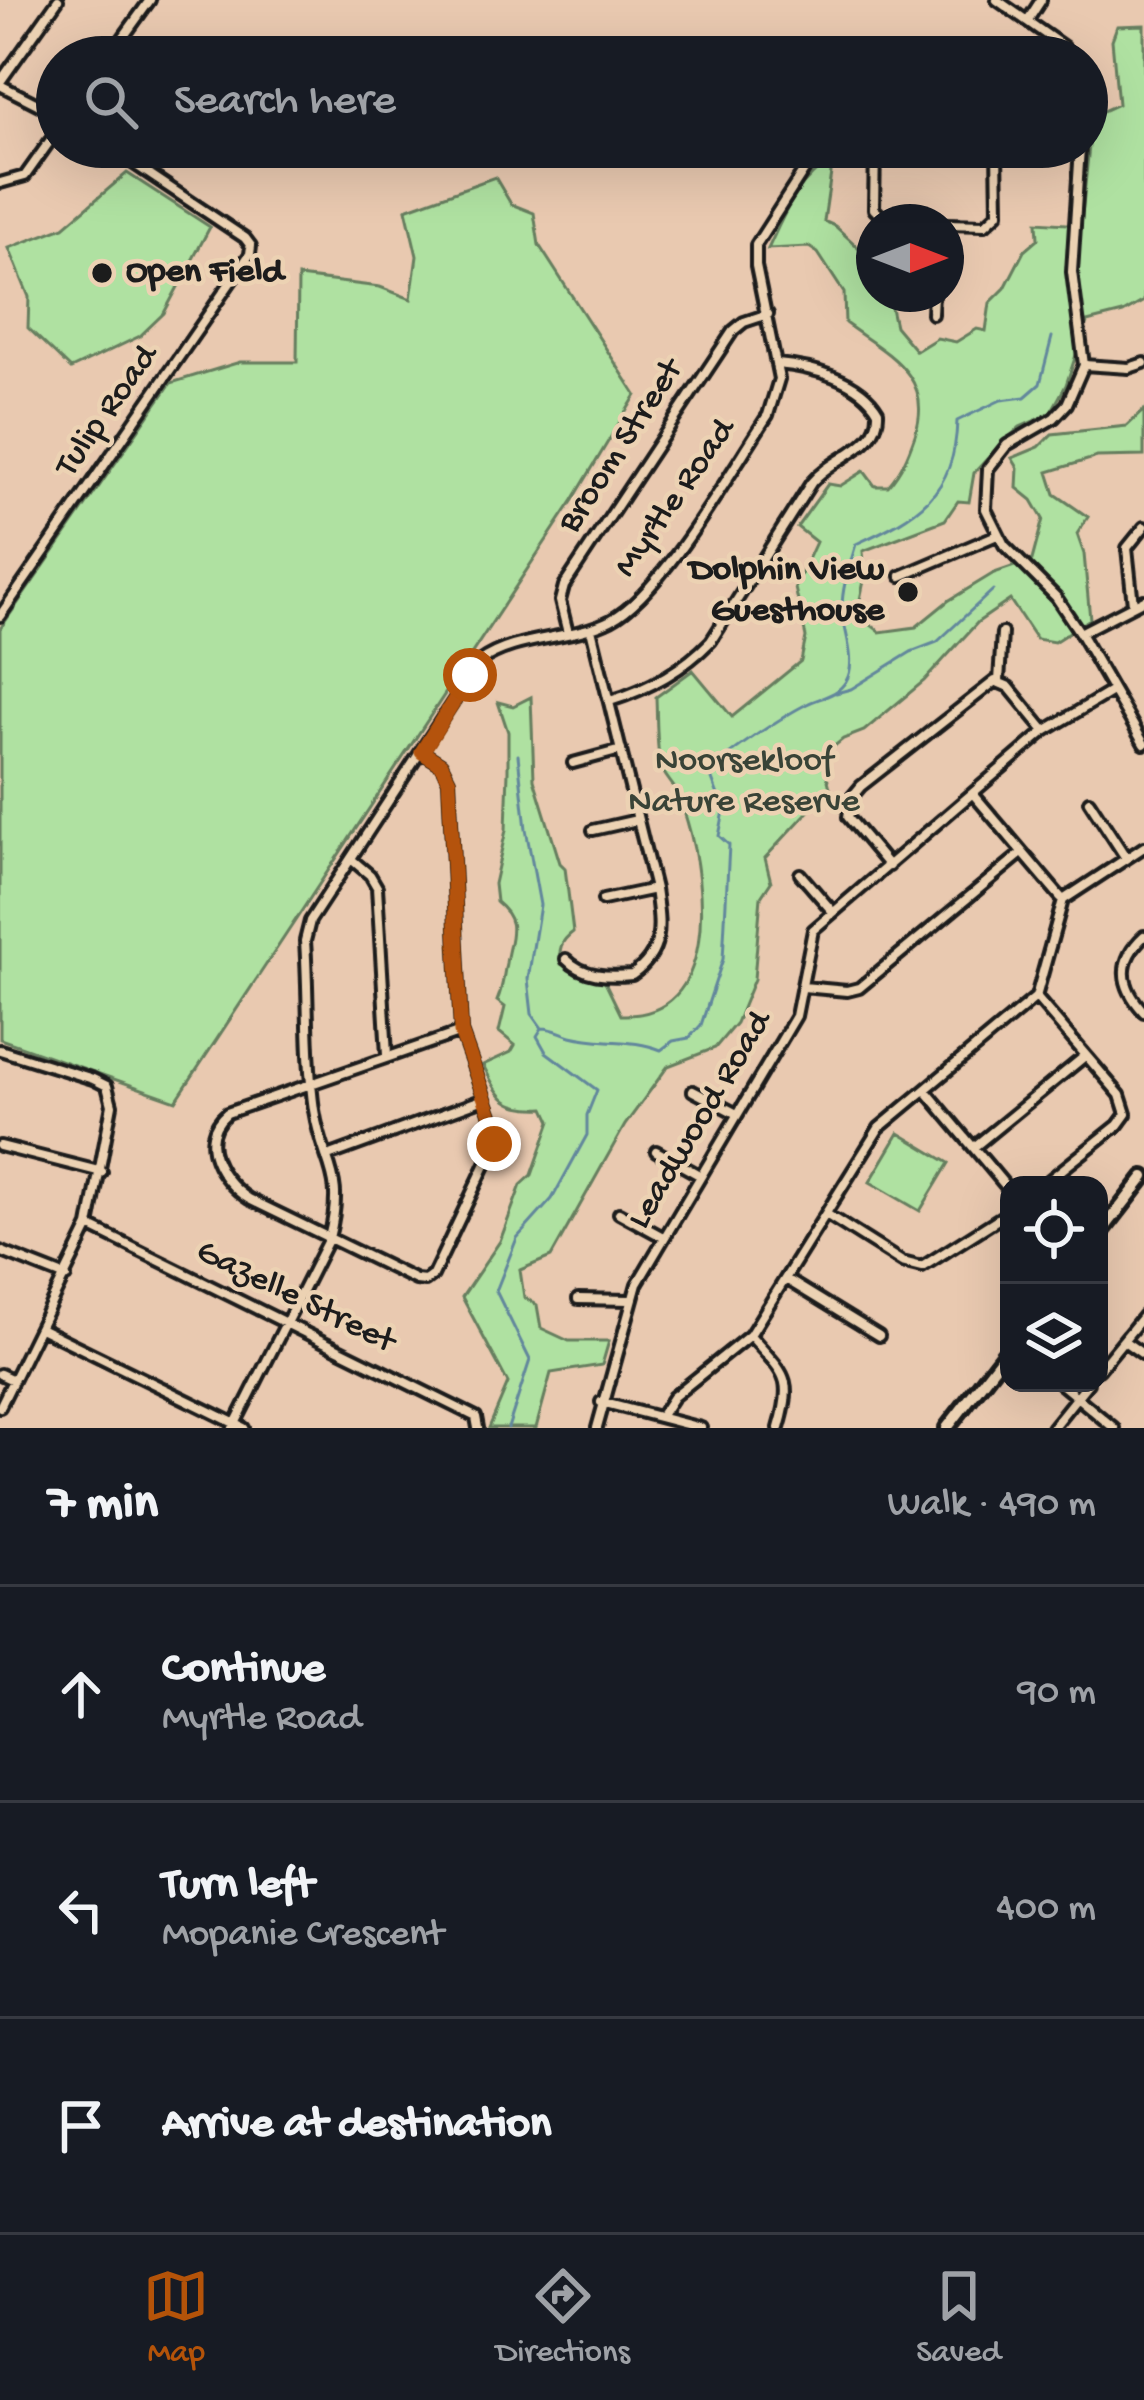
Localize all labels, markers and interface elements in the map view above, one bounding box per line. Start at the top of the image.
search box [36,36,1108,168]
icon: search [78,69,144,135]
text: Search here [174,76,396,129]
north arrow [856,204,964,312]
place label: Open Field [126,252,287,295]
marker: Open Field [89,260,115,286]
street label: Tulip Road [46,335,171,488]
street label: Broom Street [549,349,696,543]
street label: Myrtle Road [606,409,748,587]
place label: Dolphin View Guesthouse [686,550,885,634]
marker: Dolphin View Guesthouse [895,579,921,605]
route start [443,648,497,702]
park label: Noorsekloof Nature Reserve [628,741,860,825]
street label: Leadwood Road [619,1002,784,1238]
route end [467,1117,521,1171]
map controls [1000,1176,1108,1392]
button: locate [1000,1176,1108,1284]
street label: Gazelle Street [188,1231,405,1366]
button: layers [1000,1284,1108,1392]
text: 7 min [48,1476,158,1536]
text: Walk · 490 m [887,1483,1096,1529]
text: Continue [162,1644,325,1697]
icon: ahead [48,1661,114,1727]
text: 90 m [1017,1671,1096,1717]
text: Myrtle Road [162,1697,361,1743]
text: Turn left [162,1860,314,1913]
icon: left [48,1877,114,1943]
text: 400 m [996,1887,1096,1933]
text: Mopanie Crescent [162,1913,444,1959]
icon: arrive [48,2093,114,2159]
text: Arrive at destination [162,2099,551,2152]
tab: Map [143,2263,209,2373]
tab: Directions [496,2263,630,2373]
tab: Saved [916,2263,1001,2373]

